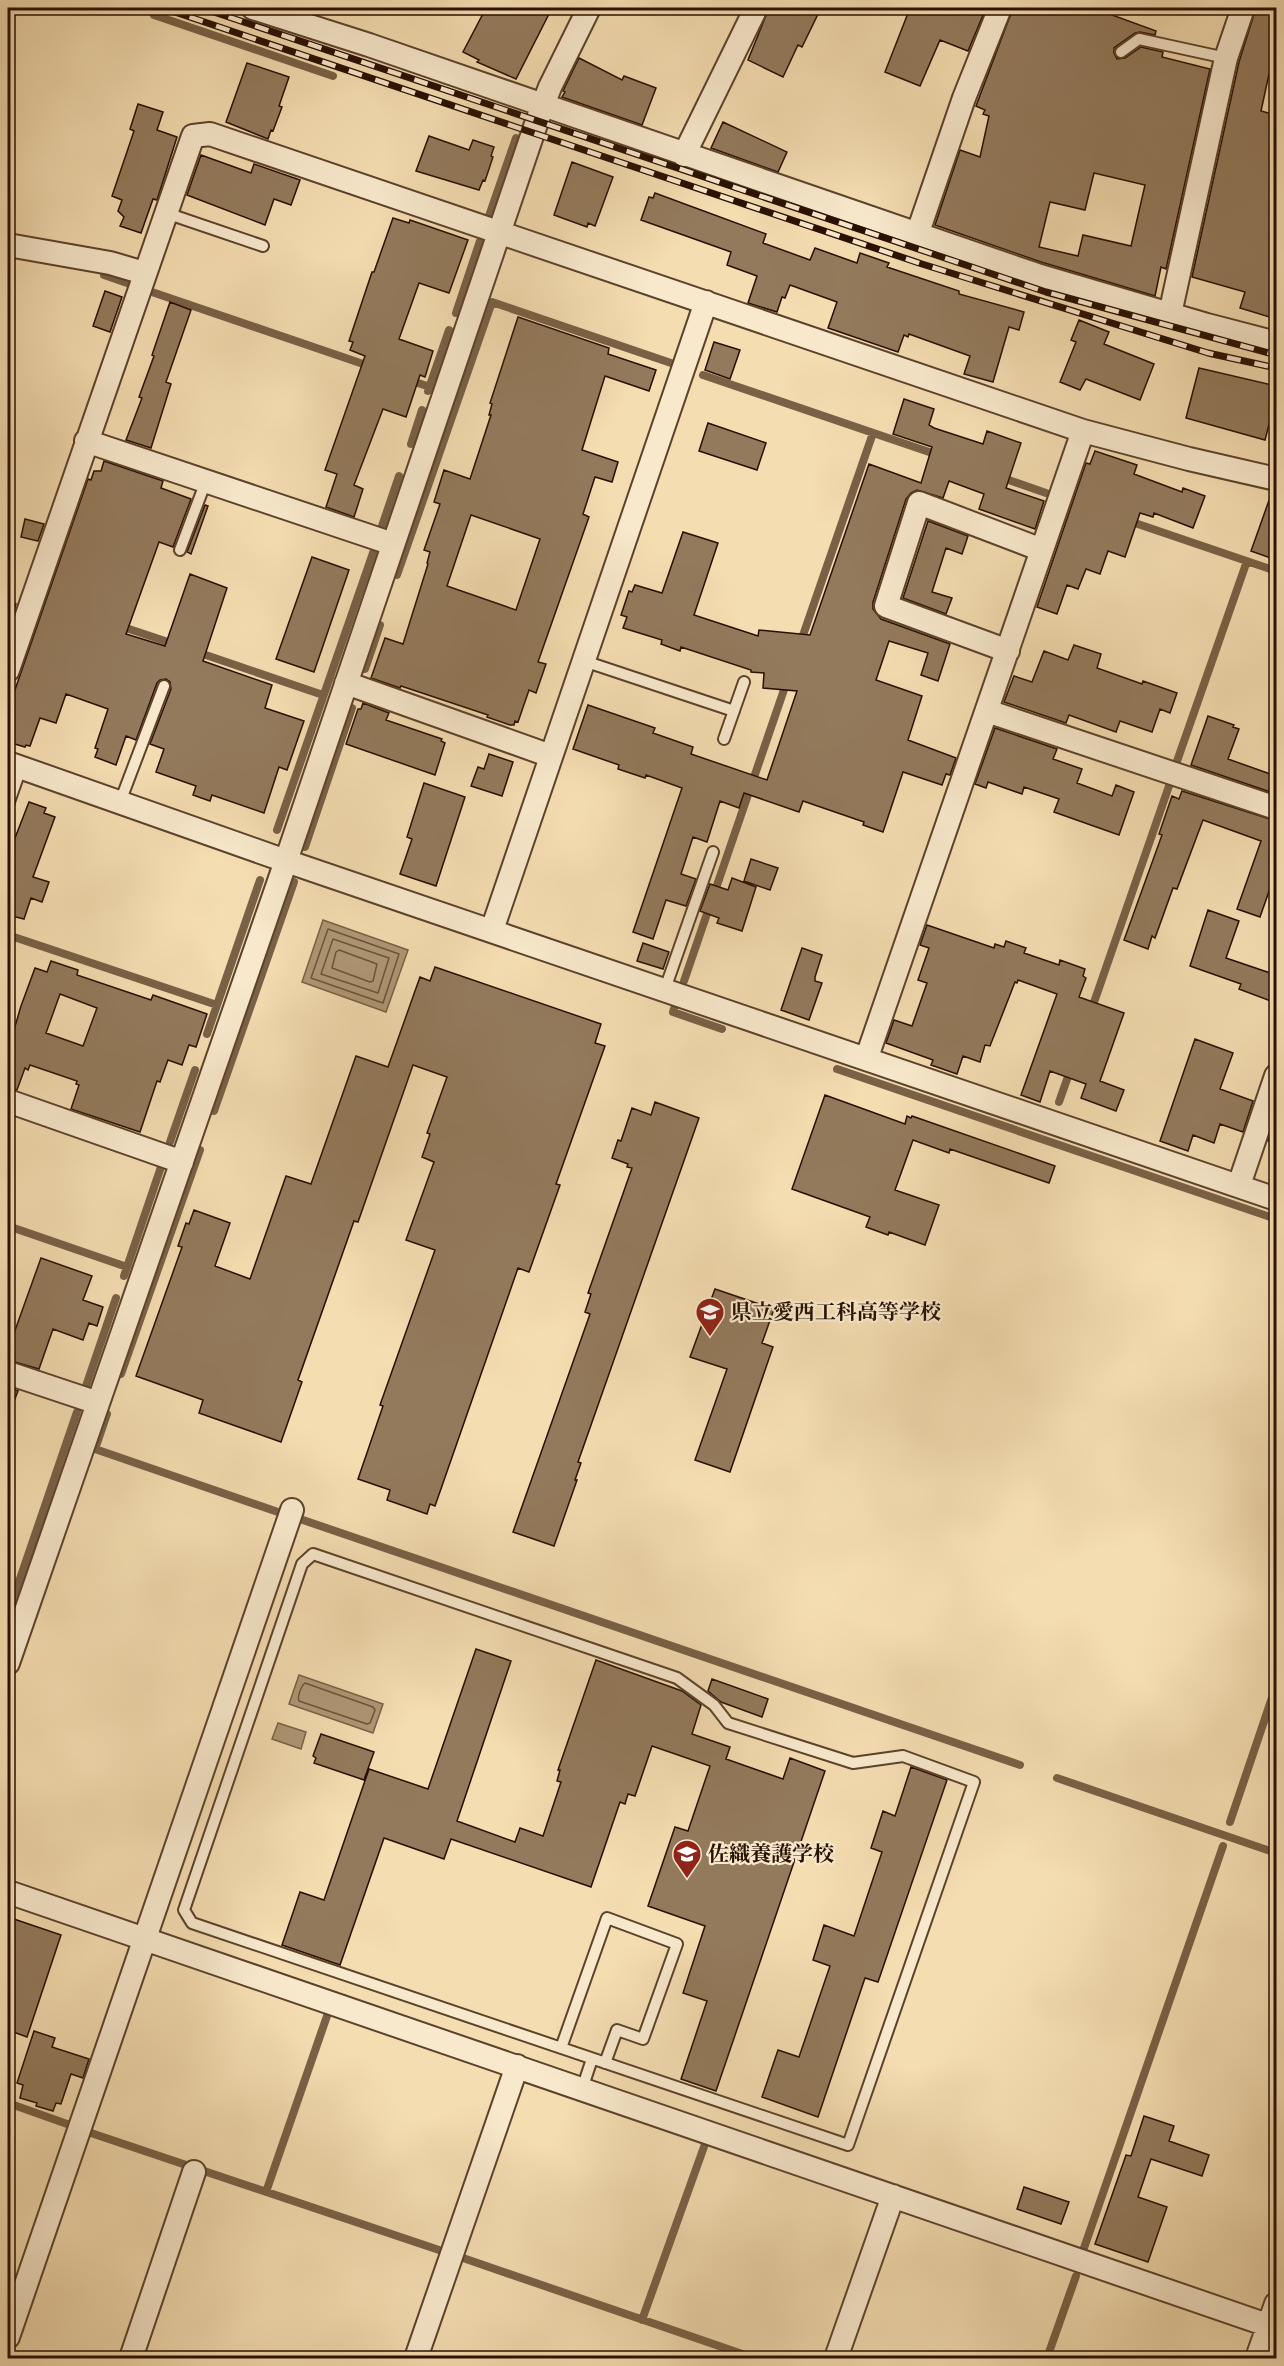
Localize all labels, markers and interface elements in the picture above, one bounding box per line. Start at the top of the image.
school or university icon: 県立愛西工科高等学校 [694,1296,726,1338]
place label: 県立愛西工科高等学校 [731,1301,941,1324]
school or university icon: 佐織養護学校 [671,1838,703,1880]
place label: 佐織養護学校 [708,1842,834,1866]

